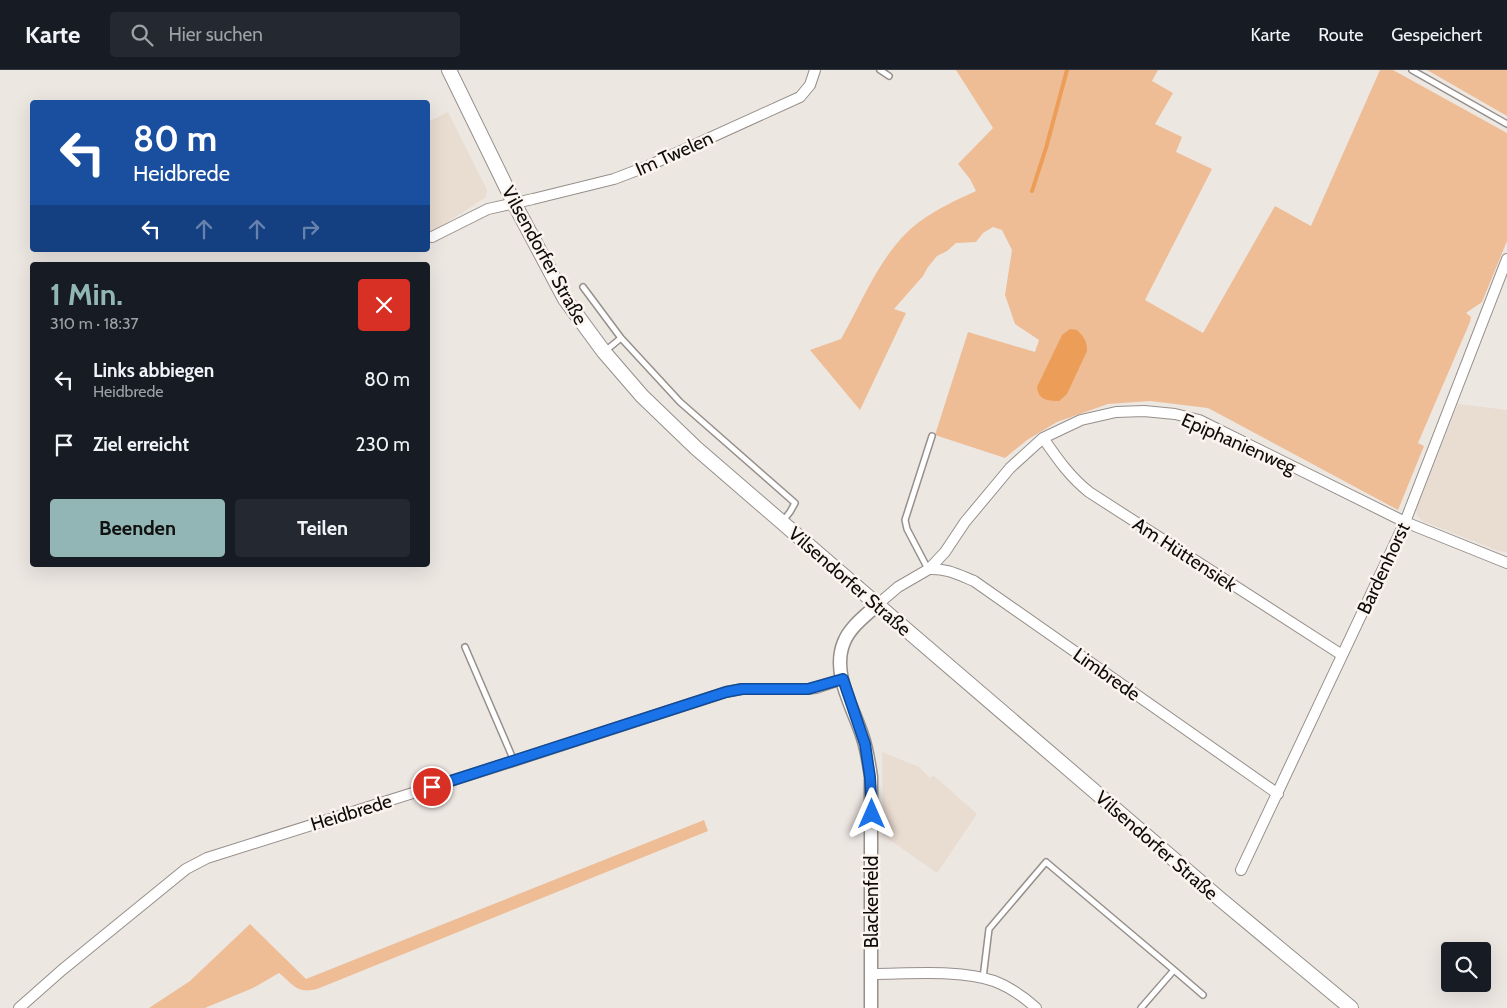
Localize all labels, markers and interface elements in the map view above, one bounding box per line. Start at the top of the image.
search box [110,12,460,57]
text: Karte [25,20,80,49]
icon: search [128,21,156,49]
text: Hier suchen [168,23,263,46]
text: Karte [1251,24,1290,46]
text: Route [1318,24,1363,46]
text: Gespeichert [1391,24,1482,46]
text: 80 m [133,117,217,160]
icon: left [50,120,115,185]
street label: Im Twelen [632,126,717,181]
text: Heidbrede [133,160,230,187]
street label: Vilsendorfer Straße [497,182,592,329]
icon: left [137,215,165,243]
icon: ahead [190,215,218,243]
icon: ahead [243,215,271,243]
icon: right [296,215,324,243]
text: 1 Min. [50,276,123,313]
button: close [358,279,410,331]
text: 310 m · 18:37 [50,314,139,333]
text: Links abbiegen [93,359,214,382]
icon: left [50,366,78,394]
text: 80 m [364,368,410,391]
text: Heidbrede [93,382,164,401]
street label: Epiphanienweg [1178,408,1300,479]
icon: arrive [50,431,78,459]
text: Ziel erreicht [93,433,189,456]
text: 230 m [356,433,410,456]
button: Beenden [50,499,225,557]
button: Teilen [235,499,410,557]
street label: Am Hüttensiek [1129,512,1241,597]
street label: Bardenhorst [1352,518,1415,618]
street label: Vilsendorfer Straße [784,522,916,641]
street label: Limbrede [1069,643,1145,706]
pin [411,766,453,808]
icon: arrive [418,773,446,801]
street label: Vilsendorfer Straße [1091,786,1223,905]
position arrow [845,787,897,839]
street label: Heidbrede [308,789,395,836]
street label: Blackenfeld [860,856,883,948]
map controls [1441,942,1491,992]
button: search [1441,942,1491,992]

